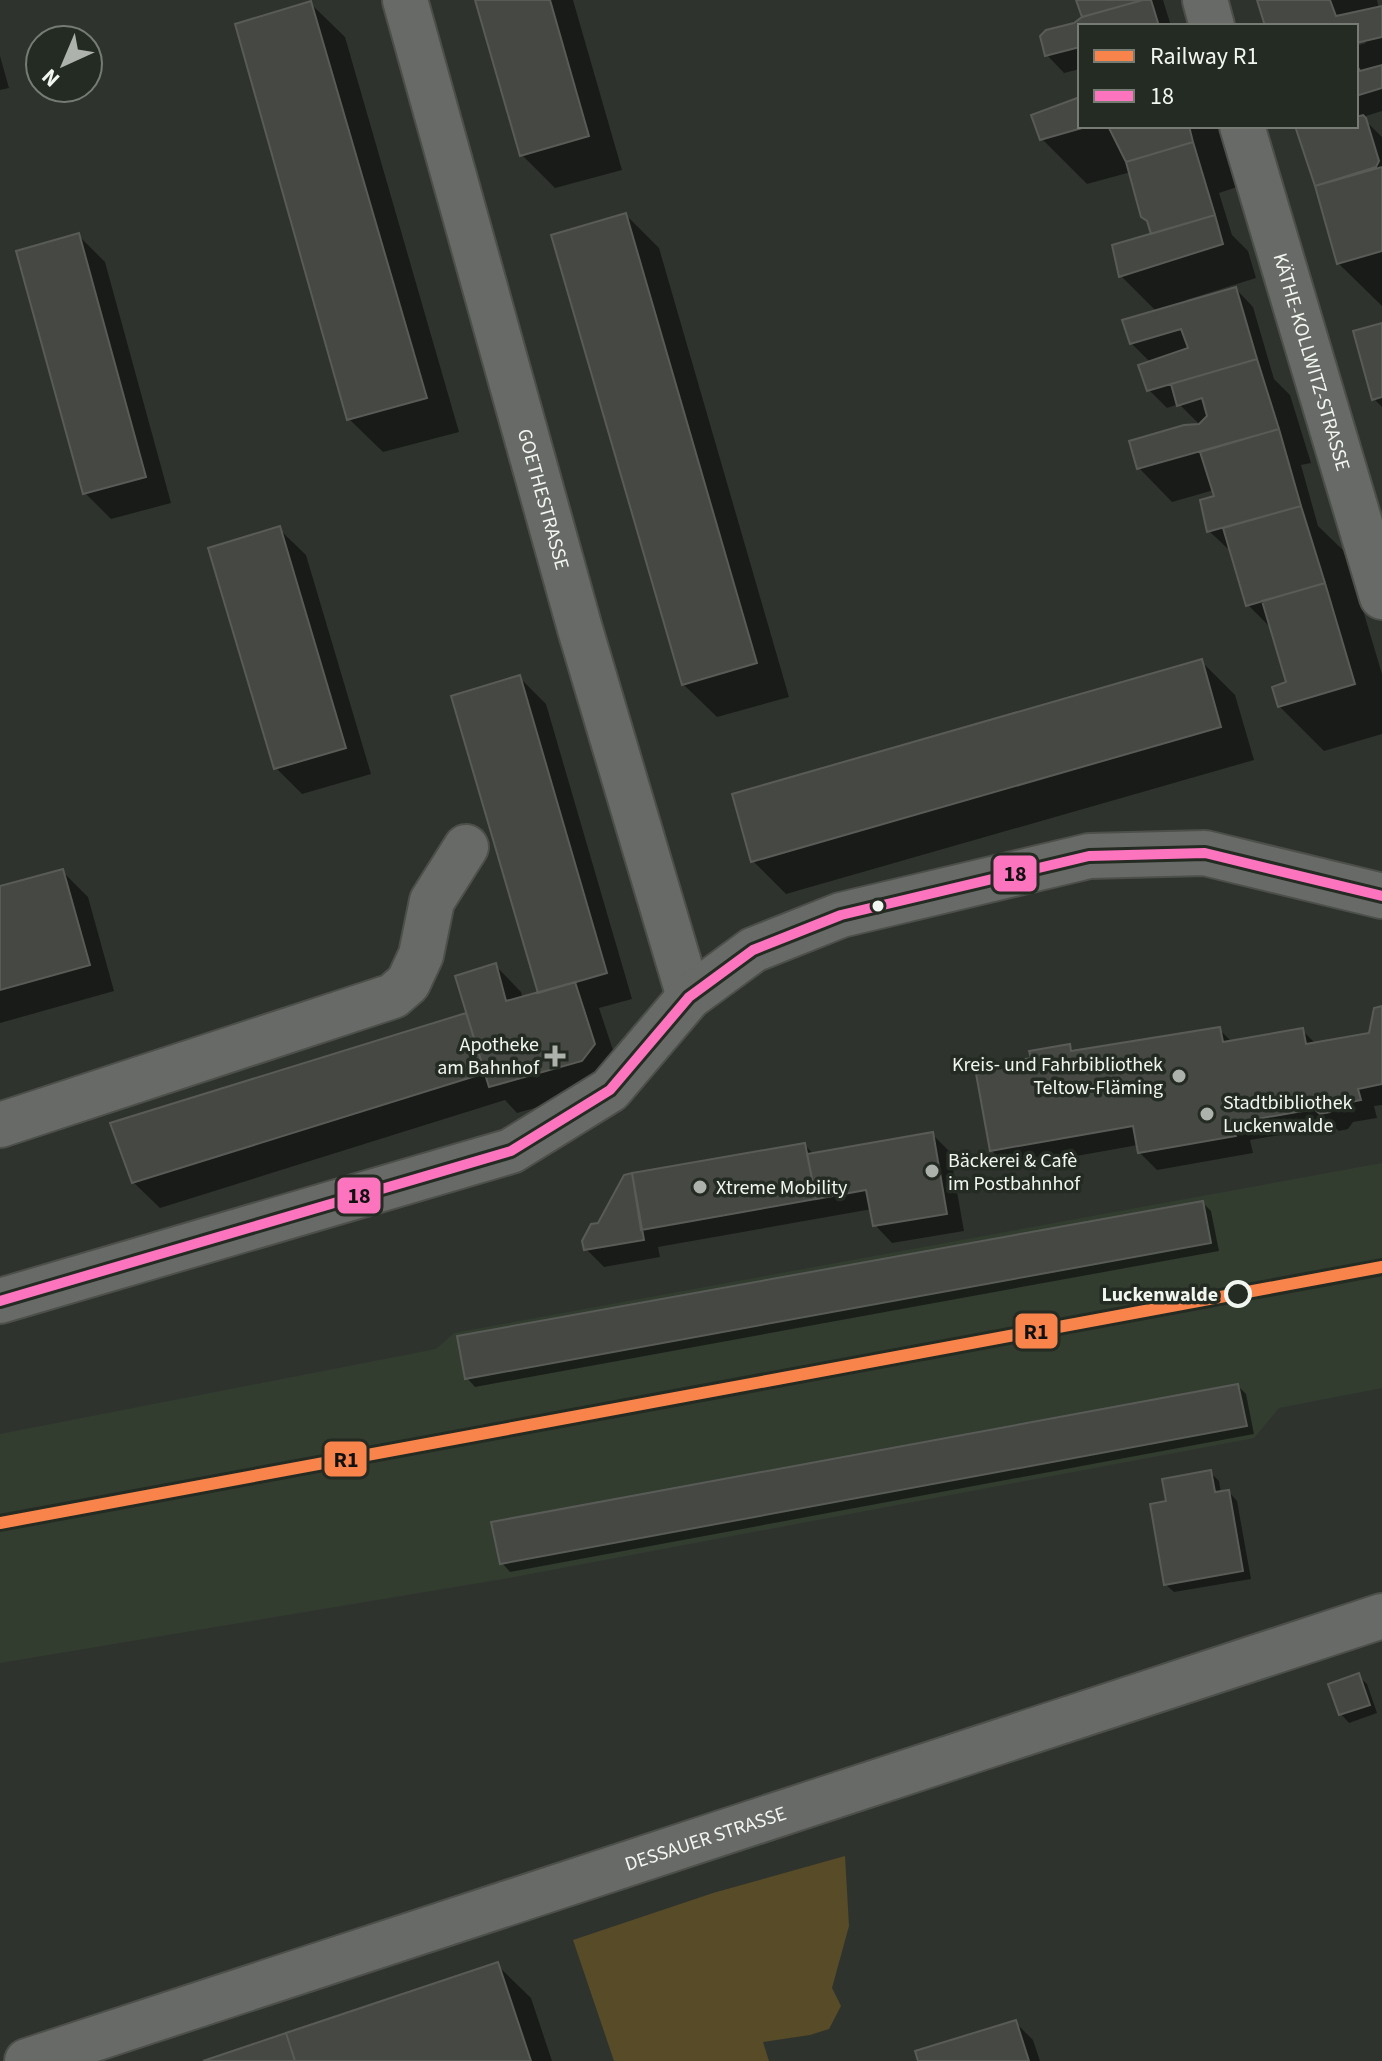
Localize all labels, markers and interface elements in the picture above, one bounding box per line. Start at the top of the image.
north arrow [24,24,104,104]
legend [1078,24,1358,128]
text: Railway R1 [1150,39,1258,74]
text: N [34,61,67,94]
text: 18 [1150,79,1174,114]
street label: KÄTHE-KOLLWITZ-STRASSE [1266,250,1357,474]
street label: GOETHESTRASSE [510,426,576,573]
line badge: 18 [992,854,1038,893]
text: 18 [1003,858,1027,890]
unlabelled marker [870,898,886,914]
place label: Apotheke am Bahnhof [437,1031,540,1082]
marker: Apotheke am Bahnhof [546,1047,564,1065]
place label: Kreis- und Fahrbibliothek Teltow-Fläming [952,1051,1163,1102]
marker: Kreis- und Fahrbibliothek Teltow-Fläming [1170,1067,1188,1085]
place label: Stadtbibliothek Luckenwalde [1223,1089,1353,1140]
marker: Stadtbibliothek Luckenwalde [1198,1105,1216,1123]
place label: Bäckerei & Cafè im Postbahnhof [948,1147,1081,1198]
marker: Bäckerei & Cafè im Postbahnhof [923,1162,941,1180]
place label: Xtreme Mobility [716,1174,848,1202]
line badge: 18 [336,1176,382,1215]
marker: Xtreme Mobility [691,1178,709,1196]
text: 18 [347,1180,371,1212]
place label: Luckenwalde [1102,1281,1218,1309]
marker: Luckenwalde [1225,1281,1251,1307]
line badge: R1 [1014,1312,1059,1350]
text: R1 [1023,1316,1049,1348]
line badge: R1 [323,1440,368,1478]
text: R1 [333,1444,359,1476]
street label: DESSAUER STRASSE [621,1800,790,1879]

